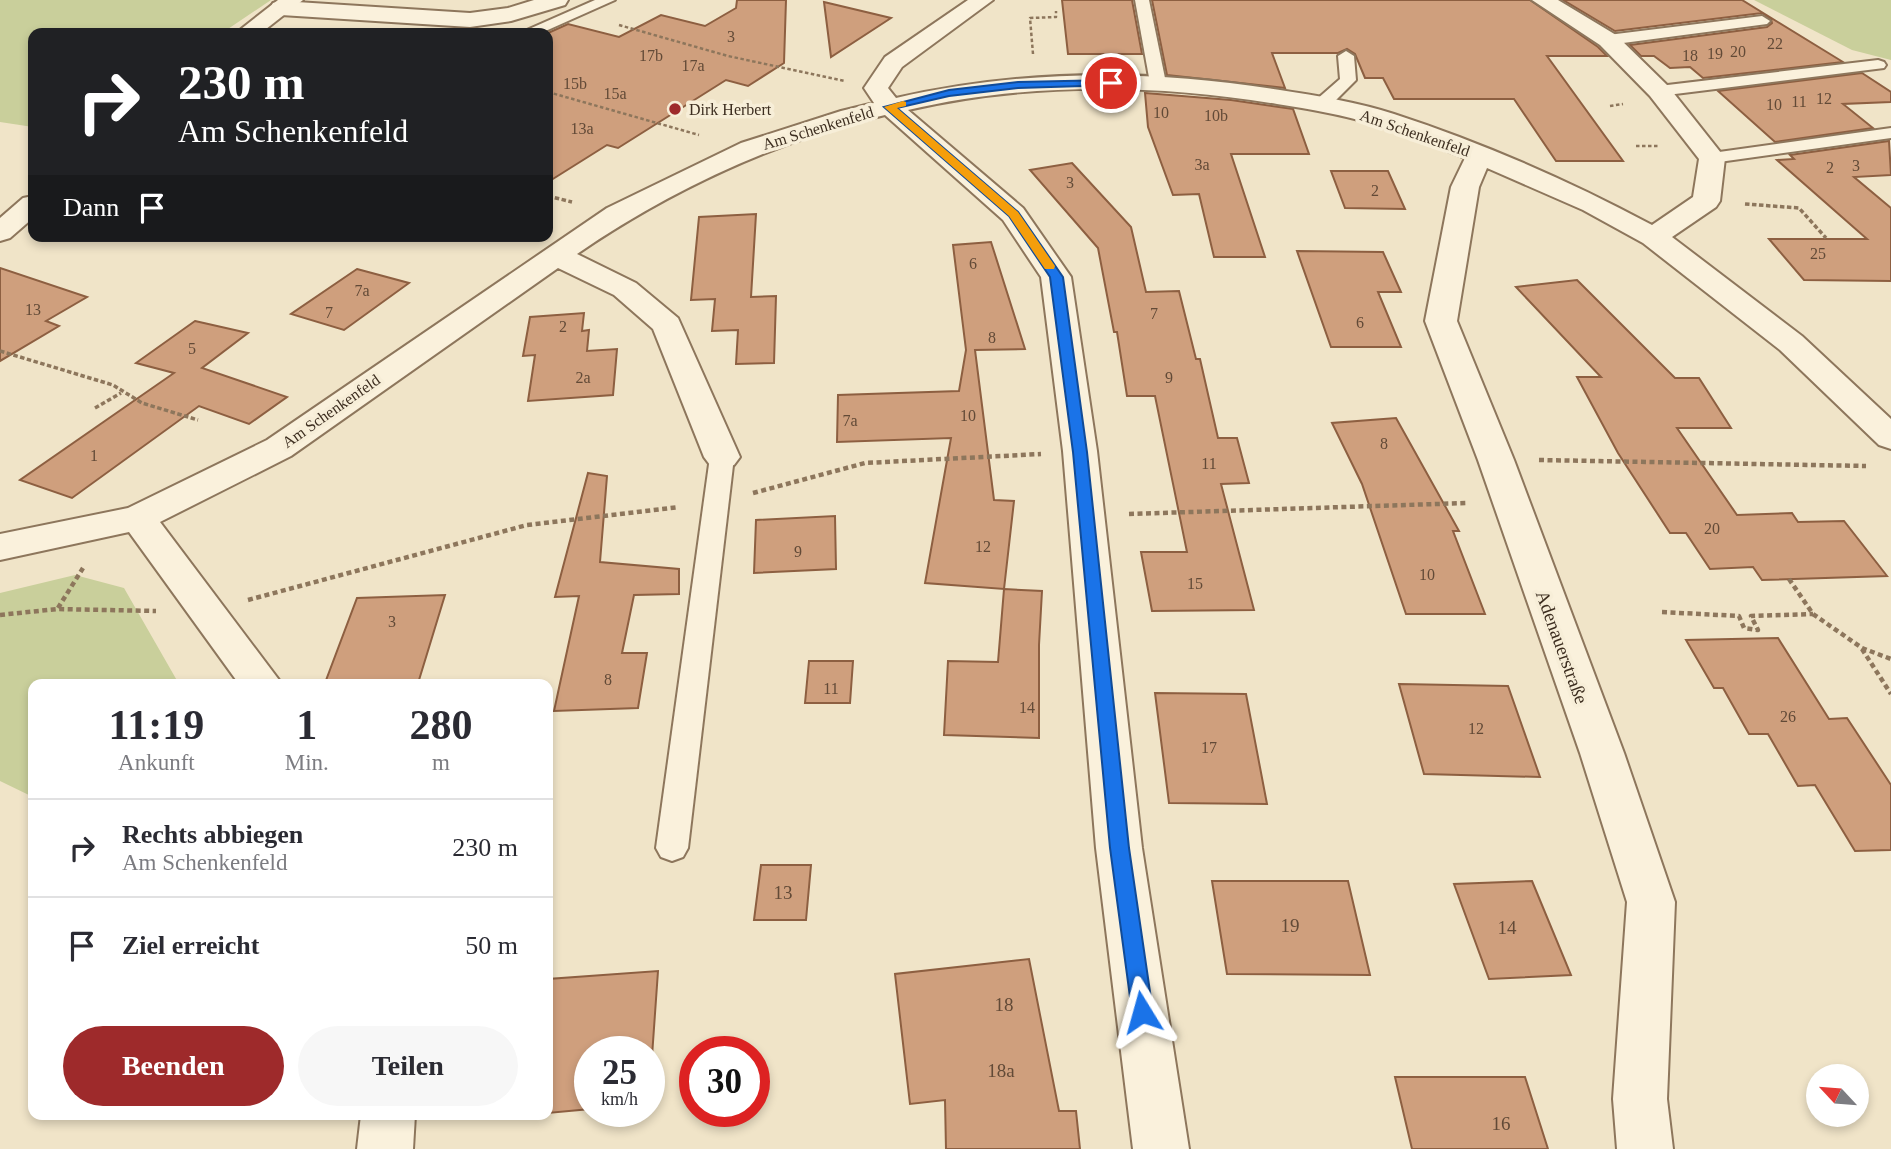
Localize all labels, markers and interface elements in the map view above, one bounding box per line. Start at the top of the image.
house number: 3 [727,28,735,45]
house number: 22 [1767,35,1783,52]
house number: 20 [1730,43,1746,60]
house number: 19 [1707,45,1723,62]
house number: 17b [639,47,663,64]
house number: 18 [1682,47,1698,64]
pin [1081,53,1141,113]
text: 230 m [178,55,305,110]
icon: right [63,56,154,147]
house number: 17a [681,57,705,74]
icon: arrive [1092,64,1130,102]
house number: 15b [563,75,587,92]
house number: 15a [603,85,627,102]
house number: 12 [1816,90,1832,107]
house number: 11 [1791,93,1807,110]
house number: 10 [1766,96,1782,113]
marker: Dirk Herbert [667,101,683,117]
place label: Dirk Herbert [689,101,772,118]
street label: Am Schenkenfeld [760,103,876,153]
house number: 10 [1153,104,1169,121]
street label: Am Schenkenfeld [1358,106,1472,160]
house number: 10b [1204,107,1228,124]
text: Am Schenkenfeld [178,113,408,149]
house number: 13a [570,120,594,137]
house number: 3a [1194,156,1210,173]
house number: 3 [1852,157,1860,174]
house number: 2 [1826,159,1834,176]
house number: 3 [1066,174,1074,191]
house number: 2 [1371,182,1379,199]
icon: arrive [133,189,171,227]
text: Dann [63,193,119,222]
house number: 25 [1810,245,1826,262]
house number: 6 [969,255,977,272]
house number: 7a [354,282,370,299]
house number: 13 [25,301,41,318]
house number: 7 [325,304,333,321]
house number: 7 [1150,305,1158,322]
house number: 6 [1356,314,1364,331]
house number: 2 [559,318,567,335]
house number: 8 [988,329,996,346]
house number: 5 [188,340,196,357]
house number: 2a [575,369,591,386]
house number: 9 [1165,369,1173,386]
street label: Am Schenkenfeld [279,371,383,451]
house number: 10 [960,407,976,424]
house number: 7a [842,412,858,429]
house number: 8 [1380,435,1388,452]
house number: 1 [90,447,98,464]
house number: 11 [1201,455,1217,472]
house number: 20 [1704,520,1720,537]
house number: 12 [975,538,991,555]
house number: 9 [794,543,802,560]
house number: 10 [1419,566,1435,583]
house number: 15 [1187,575,1203,592]
street label: Adenauerstraße [1532,587,1592,707]
house number: 3 [388,613,396,630]
house number: 8 [604,671,612,688]
house number: 11 [823,680,839,697]
house number: 14 [1019,699,1035,716]
text: 11:19 [109,702,204,748]
text: 1 [296,702,317,748]
text: 280 [409,702,472,748]
house number: 26 [1780,708,1796,725]
house number: 12 [1468,720,1484,737]
house number: 17 [1201,739,1217,756]
text: Ankunft [118,750,195,775]
text: Min. [285,750,329,775]
text: m [432,750,450,775]
text: Rechts abbiegen [122,820,303,849]
icon: right [63,829,101,867]
text: 230 m [452,833,518,862]
text: Am Schenkenfeld [122,850,287,875]
house number: 13 [774,882,793,903]
house number: 19 [1281,915,1300,936]
house number: 14 [1498,917,1517,938]
icon: arrive [63,927,101,965]
text: Ziel erreicht [122,931,259,960]
text: 50 m [465,931,518,960]
position arrow [1105,975,1179,1049]
house number: 18 [995,994,1014,1015]
button: Beenden [63,1026,284,1106]
button: Teilen [298,1026,518,1106]
speed limit sign: 30 [679,1036,770,1127]
text: 25 [602,1053,637,1092]
house number: 18a [987,1060,1015,1081]
north arrow [1806,1064,1869,1127]
map controls [1806,1064,1869,1127]
text: km/h [601,1089,638,1109]
house number: 16 [1492,1113,1511,1134]

